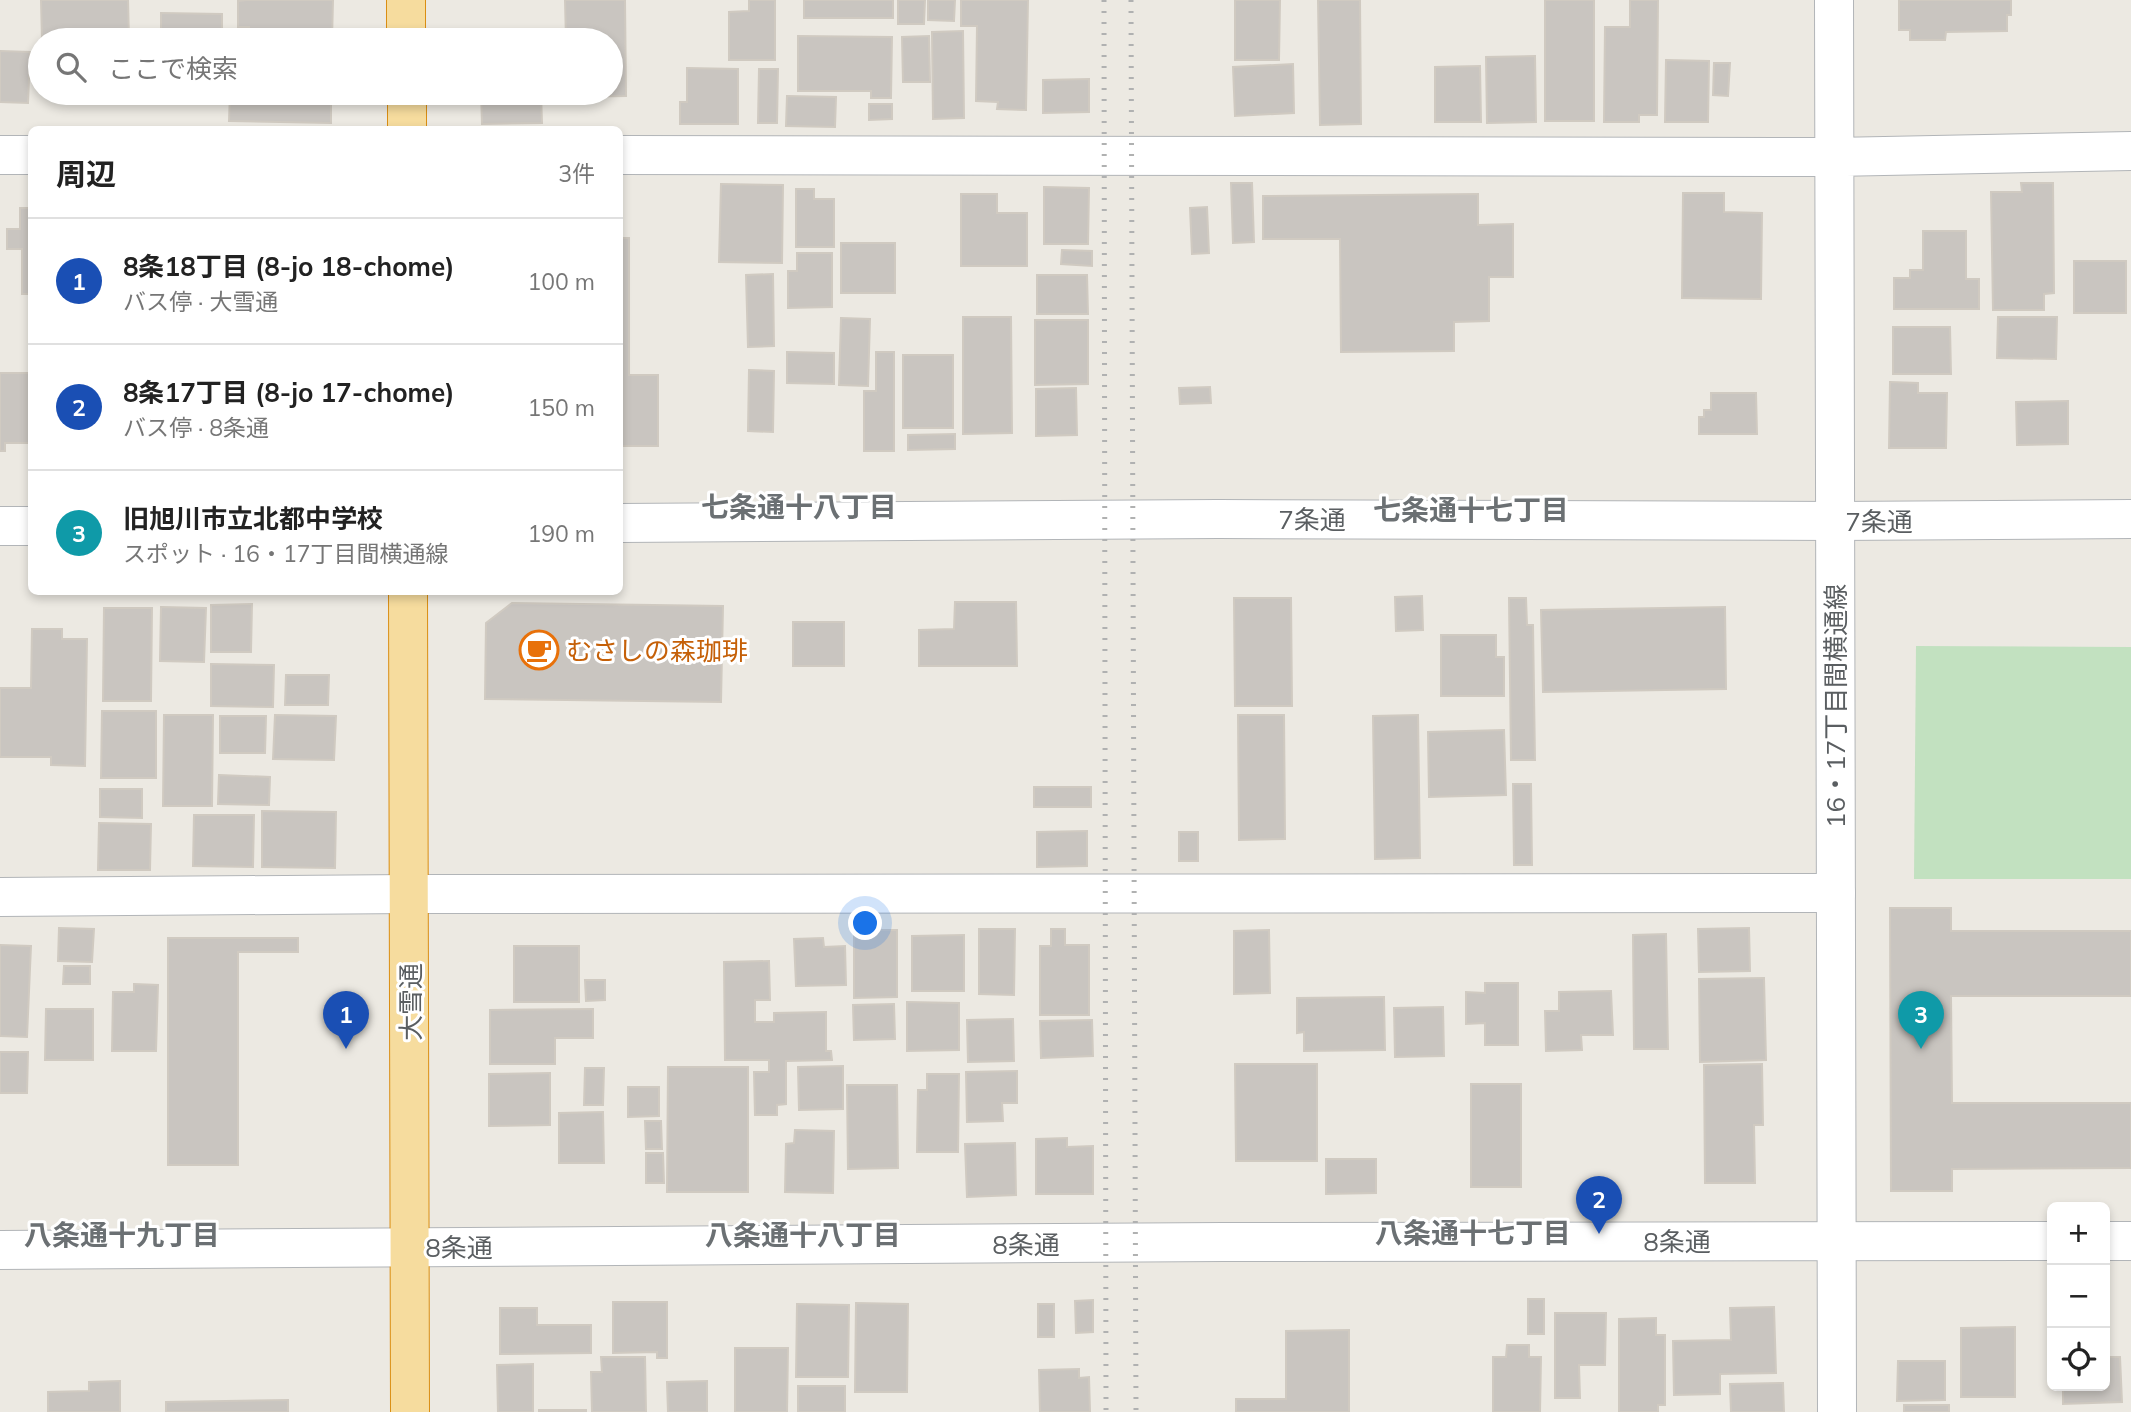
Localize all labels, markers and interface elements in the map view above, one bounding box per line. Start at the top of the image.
search box [28,28,623,105]
icon: search [52,48,90,86]
text: ここで検索 [108,52,238,85]
text: 周辺 [56,155,116,193]
text: 3件 [558,159,595,188]
text: 8条18丁目 (8-jo 18-chome) [123,250,455,283]
text: 1 [72,267,86,296]
text: 100 m [527,267,595,296]
text: バス停 · 大雪通 [123,287,278,316]
text: 8条17丁目 (8-jo 17-chome) [123,376,455,409]
text: 2 [72,393,86,422]
text: 150 m [527,393,595,422]
text: バス停 · 8条通 [123,413,269,442]
district label: 七条通十八丁目 [701,489,897,524]
district label: 七条通十七丁目 [1373,492,1569,527]
text: 旧旭川市立北都中学校 [123,502,383,535]
street label: 7条通 [1278,503,1346,536]
street label: 7条通 [1845,505,1913,538]
text: 3 [72,519,86,548]
text: 190 m [527,519,595,548]
text: スポット · 16・17丁目間横通線 [123,539,449,568]
street label: 16・17丁目間横通線 [1819,584,1852,828]
cafe icon: むさしの森珈琲 [518,629,560,671]
place label: むさしの森珈琲 [566,634,748,667]
your location [848,906,882,940]
street label: 大雪通 [394,963,427,1041]
pin: 1 [323,991,369,1049]
pin: 3 [1898,991,1944,1049]
pin: 2 [1576,1176,1622,1234]
map controls [2047,1202,2110,1391]
button: + [2047,1202,2110,1265]
district label: 八条通十七丁目 [1375,1215,1571,1250]
district label: 八条通十九丁目 [24,1217,220,1252]
district label: 八条通十八丁目 [705,1217,901,1252]
street label: 8条通 [1643,1225,1711,1258]
street label: 8条通 [992,1228,1060,1261]
street label: 8条通 [425,1231,493,1264]
button: − [2047,1265,2110,1328]
button: locate [2047,1328,2110,1391]

